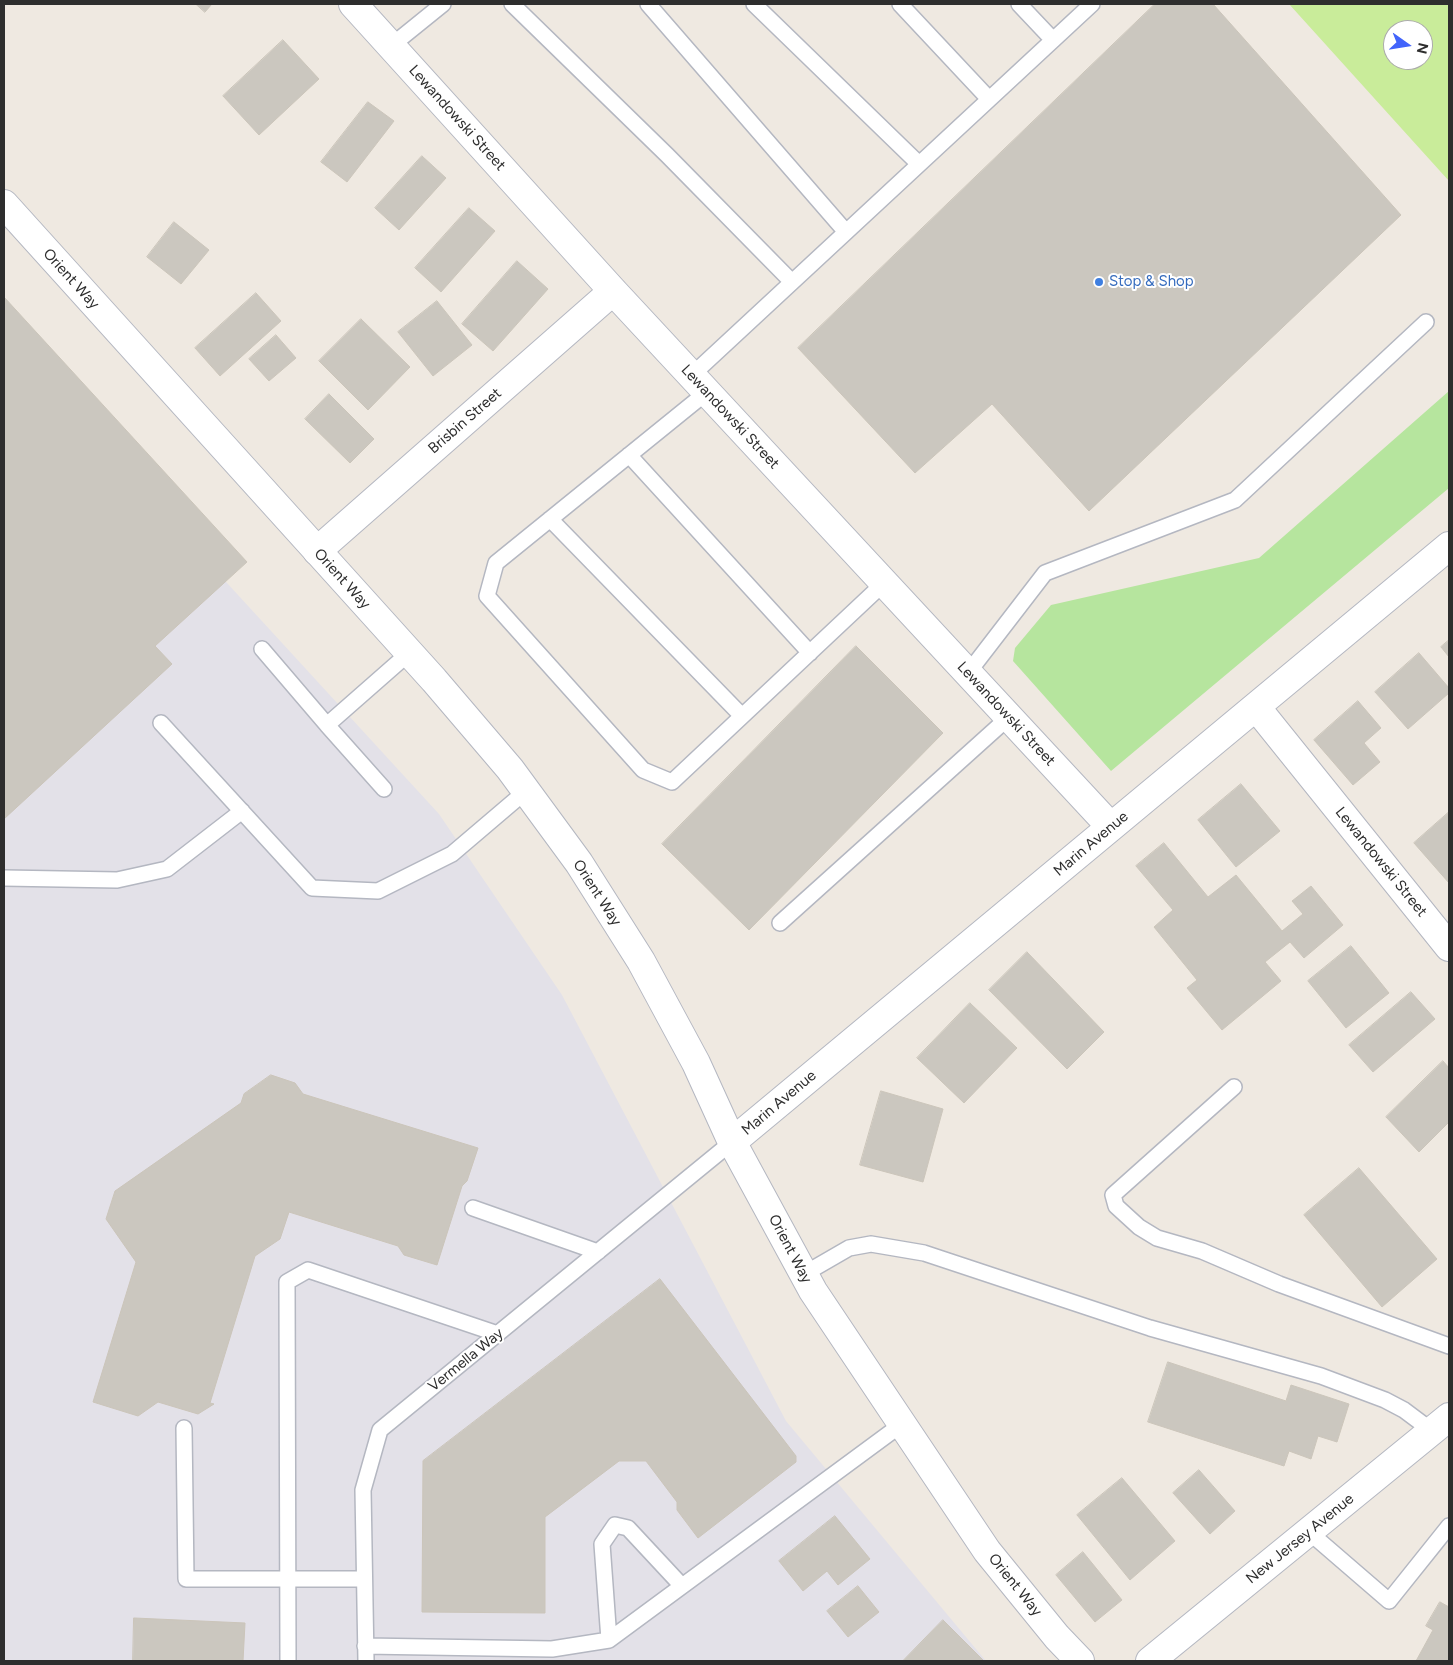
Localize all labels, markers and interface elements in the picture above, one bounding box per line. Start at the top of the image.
north arrow [1383,20,1433,70]
text: N [1413,41,1432,55]
street label: Lewandowski Street [405,61,509,175]
street label: Orient Way [39,245,103,313]
place label: Stop & Shop [1109,273,1194,291]
marker: Stop & Shop [1093,276,1105,288]
street label: Lewandowski Street [677,361,783,473]
street label: Brisbin Street [425,384,505,458]
street label: Orient Way [310,545,374,613]
street label: Lewandowski Street [953,658,1059,770]
street label: Lewandowski Street [1331,804,1431,920]
street label: Marin Avenue [1050,808,1132,880]
street label: Orient Way [569,857,625,929]
street label: Marin Avenue [738,1067,820,1139]
street label: Orient Way [764,1212,816,1286]
street label: Vermella Way [425,1324,507,1396]
street label: New Jersey Avenue [1243,1490,1357,1588]
street label: Orient Way [984,1550,1046,1620]

